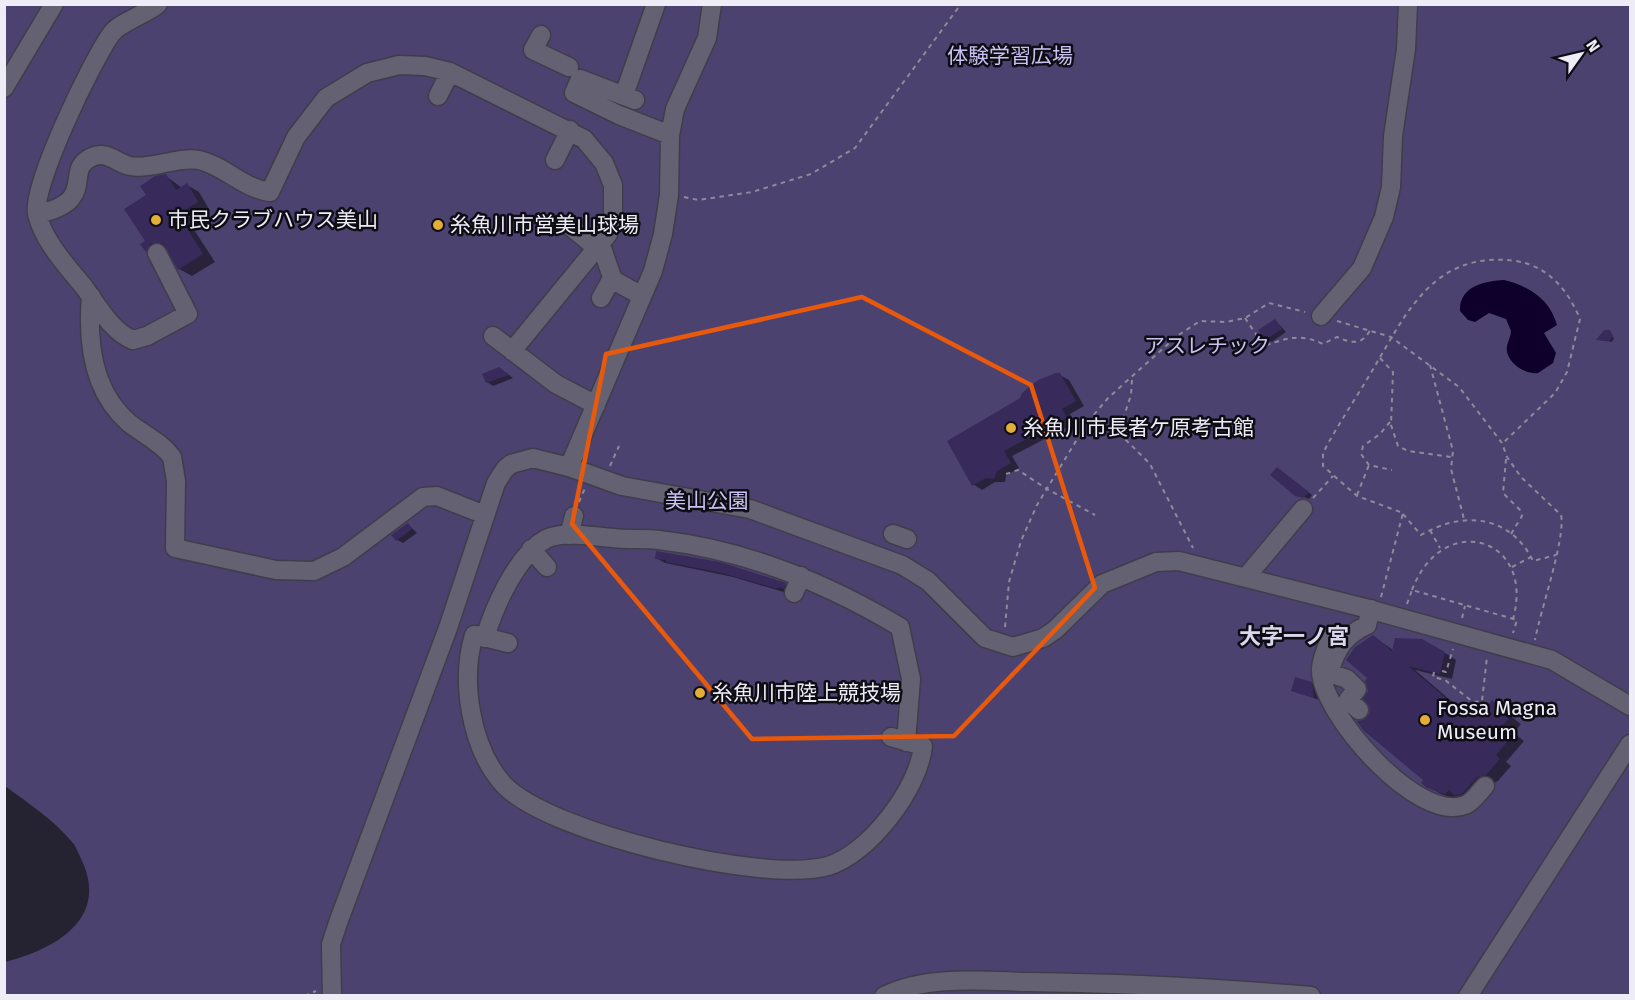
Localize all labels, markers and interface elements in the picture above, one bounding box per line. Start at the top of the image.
north arrow [1551,24,1611,84]
text: N [1582,36,1604,56]
park label: 体験学習広場 [947,43,1073,69]
place label: 市民クラブハウス美山 [168,207,378,233]
place label: 糸魚川市営美山球場 [450,212,639,238]
marker: 市民クラブハウス美山 [149,213,163,227]
marker: 糸魚川市営美山球場 [431,218,445,232]
park label: アスレチック [1144,333,1270,359]
place label: 糸魚川市長者ケ原考古館 [1023,415,1254,441]
marker: 糸魚川市長者ケ原考古館 [1004,421,1018,435]
park label: 美山公園 [665,488,749,514]
district label: 大字一ノ宮 [1239,623,1349,650]
place label: 糸魚川市陸上競技場 [712,680,901,706]
marker: 糸魚川市陸上競技場 [693,686,707,700]
place label: Fossa Magna Museum [1437,695,1557,745]
marker: Fossa Magna Museum [1418,713,1432,727]

